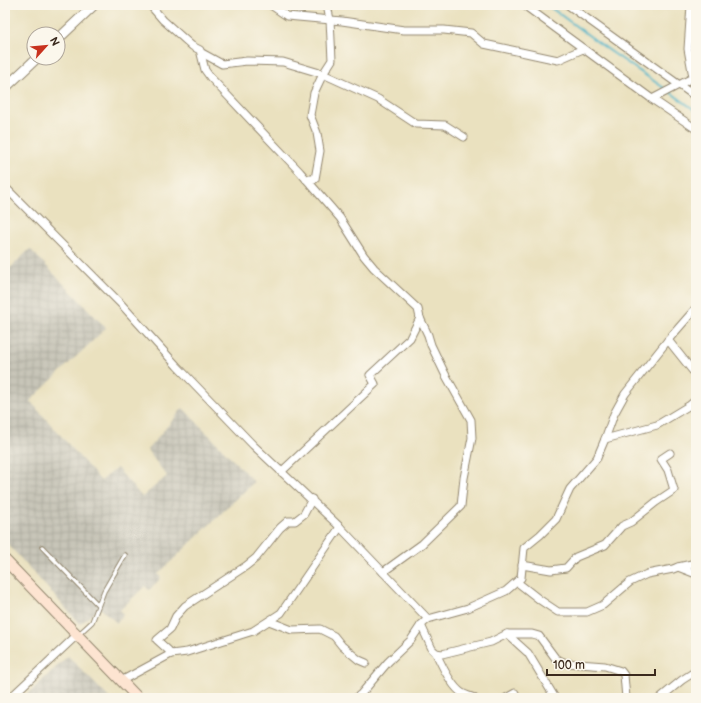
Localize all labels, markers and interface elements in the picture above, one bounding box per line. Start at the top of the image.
north arrow [26,26,66,66]
text: N [47,35,62,48]
scale bar [547,651,655,677]
text: 100 m [553,658,585,673]

